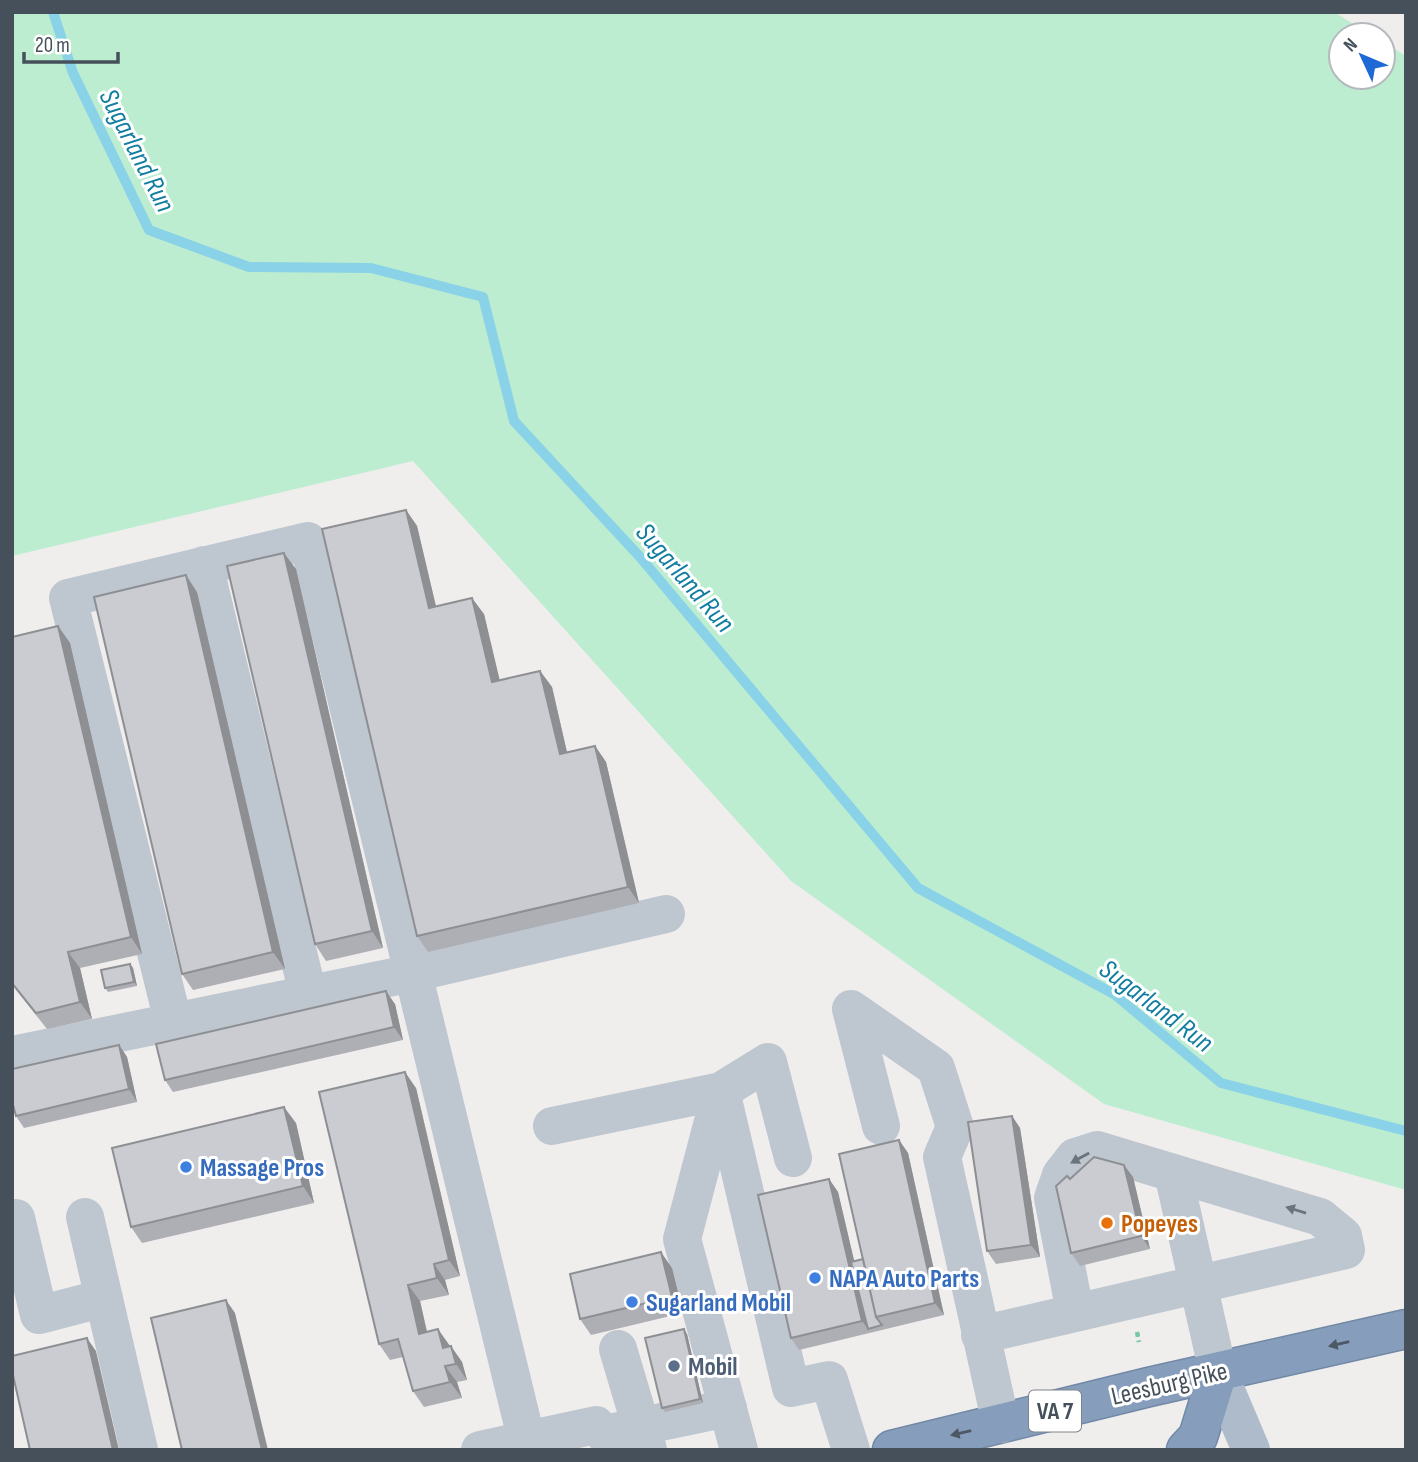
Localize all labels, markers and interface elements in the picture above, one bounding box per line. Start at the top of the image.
scale bar [24,21,119,65]
north arrow [1327,21,1397,91]
text: 20 m [35,33,70,58]
text: N [1339,34,1363,57]
water label: Sugarland Run [92,84,182,218]
water label: Sugarland Run [629,517,741,639]
water label: Sugarland Run [1093,953,1220,1060]
one-way arrow [1070,1151,1090,1163]
place label: Massage Pros [200,1153,324,1184]
marker: Massage Pros [178,1159,194,1175]
one-way arrow [1286,1204,1307,1215]
place label: Popeyes [1121,1209,1198,1240]
marker: Popeyes [1099,1215,1115,1231]
place label: NAPA Auto Parts [829,1264,979,1295]
marker: NAPA Auto Parts [807,1270,823,1286]
place label: Sugarland Mobil [646,1288,791,1319]
marker: Sugarland Mobil [624,1294,640,1310]
one-way arrow [1328,1339,1350,1350]
place label: Mobil [688,1352,738,1383]
street label: Leesburg Pike [1108,1356,1230,1413]
marker: Mobil [666,1358,682,1374]
road number: VA 7 [1029,1391,1081,1432]
one-way arrow [950,1428,972,1439]

